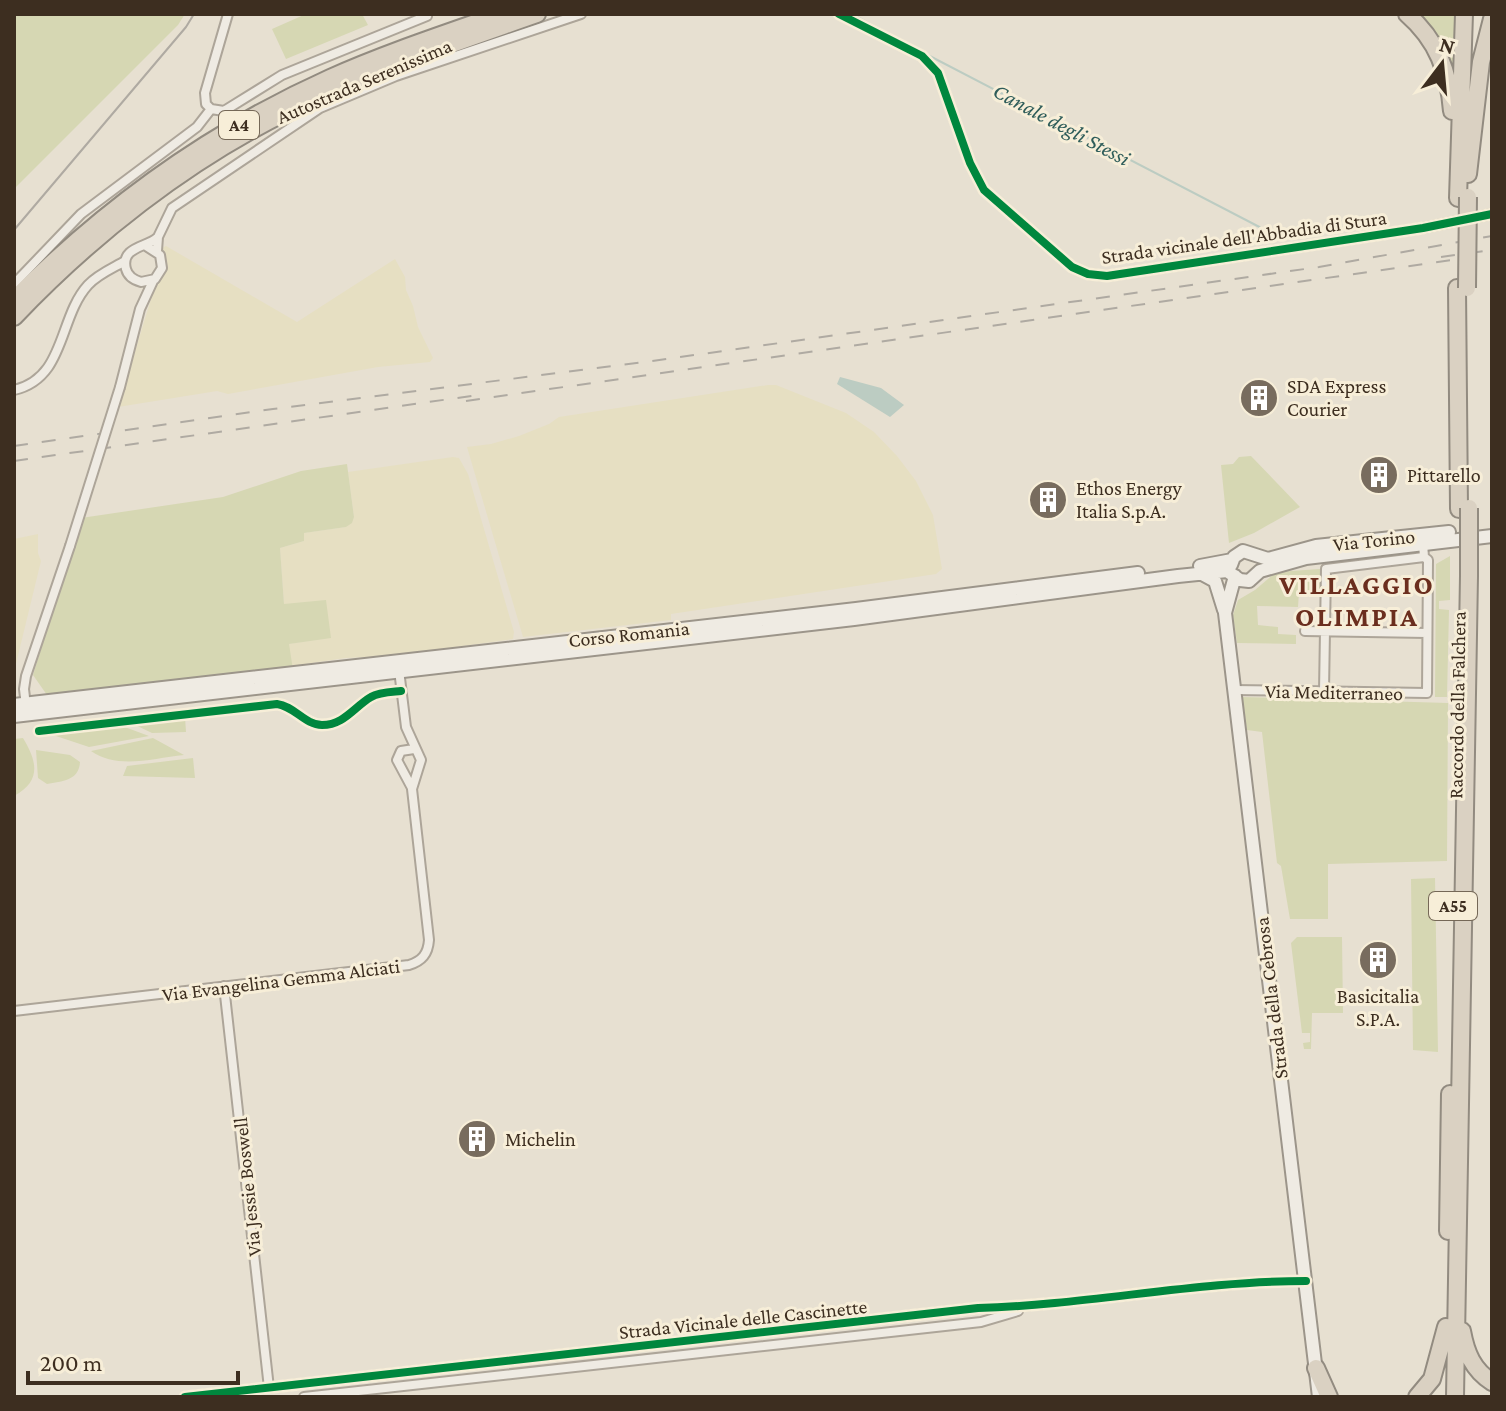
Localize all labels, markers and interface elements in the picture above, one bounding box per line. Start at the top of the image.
north arrow [1402,24,1482,104]
text: N [1437,31,1458,59]
street label: Autostrada Serenissima [273,34,455,128]
water label: Canale degli Stessi [989,78,1134,171]
road number: A4 [219,111,259,139]
street label: Strada vicinale dell'Abbadia di Stura [1100,206,1388,268]
place label: SDA Express Courier [1287,375,1386,420]
building icon: SDA Express Courier [1238,377,1280,419]
building icon: Pittarello [1358,454,1400,496]
place label: Pittarello [1407,464,1481,486]
place label: Ethos Energy Italia S.p.A. [1076,477,1182,523]
building icon: Ethos Energy Italia S.p.A. [1027,479,1069,521]
street label: Via Torino [1332,525,1416,555]
district label: VILLAGGIO OLIMPIA [1278,569,1435,632]
street label: Raccordo della Falchera [1444,611,1470,799]
street label: Corso Romania [567,617,691,651]
street label: Via Mediterraneo [1265,680,1403,704]
road number: A55 [1429,892,1477,920]
street label: Strada della Cebrosa [1250,916,1292,1080]
building icon: Basicitalia S.P.A. [1357,939,1399,981]
street label: Via Evangelina Gemma Alciati [161,954,401,1006]
place label: Basicitalia S.P.A. [1337,985,1419,1030]
street label: Via Jessie Boswell [229,1116,266,1258]
building icon: Michelin [456,1118,498,1160]
place label: Michelin [505,1128,576,1150]
street label: Strada Vicinale delle Cascinette [618,1295,868,1343]
scale bar [28,1335,238,1385]
text: 200 m [40,1349,102,1376]

